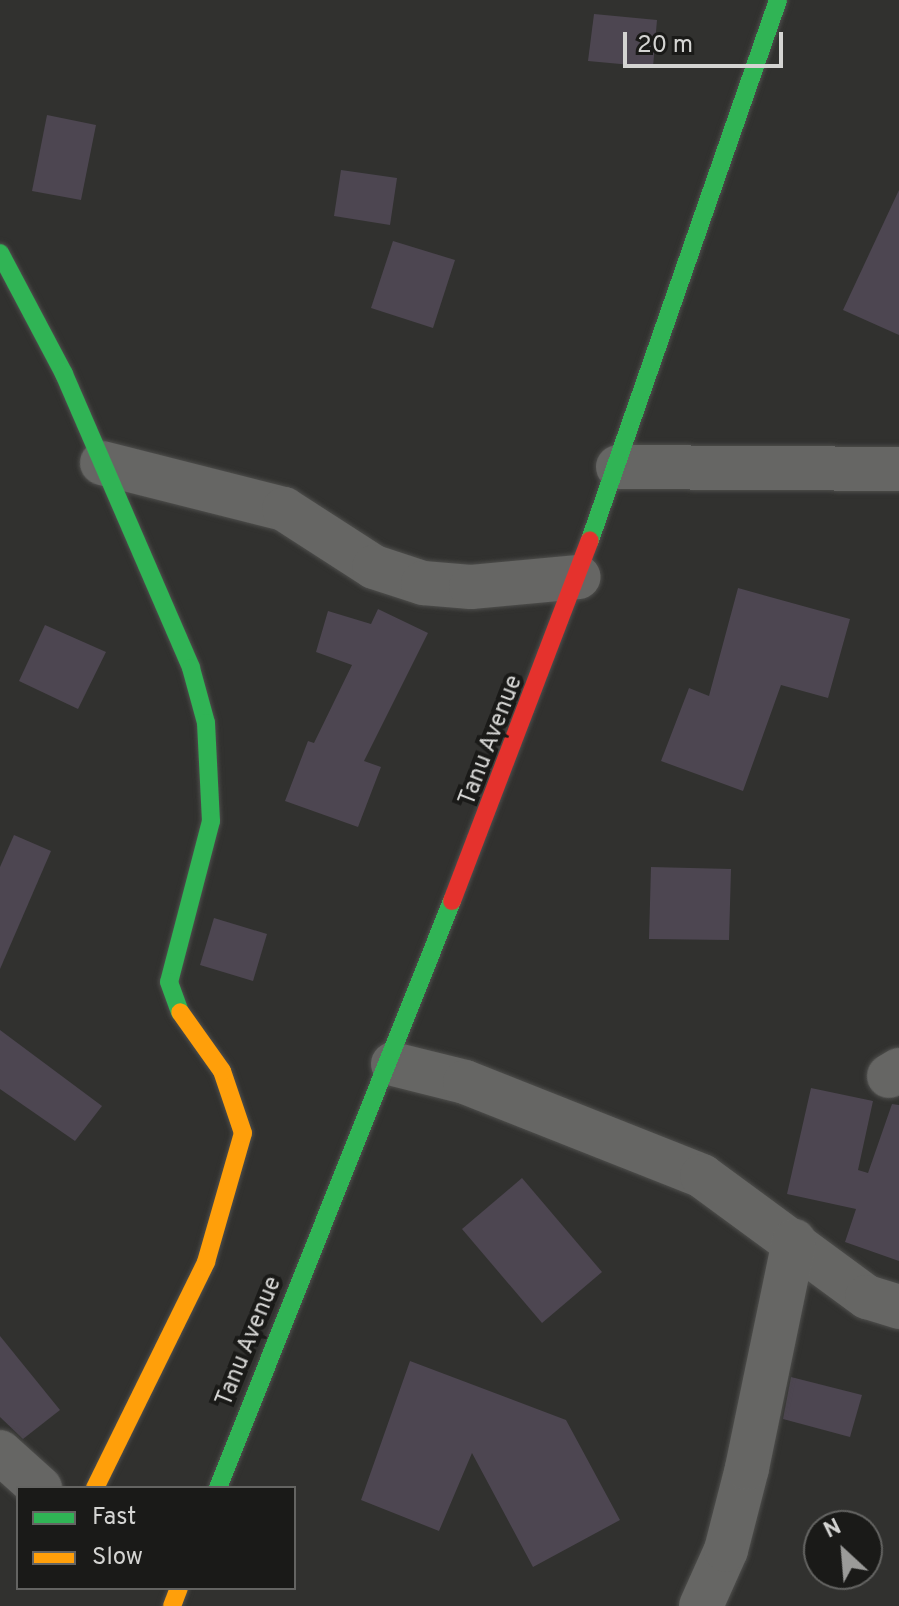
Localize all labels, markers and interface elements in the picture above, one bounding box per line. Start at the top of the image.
scale bar [627,16,787,66]
text: 20 m [637,31,693,61]
street label: Tanu Avenue [454,671,530,811]
street label: Tanu Avenue [211,1273,289,1411]
legend [16,1486,296,1590]
text: Fast [92,1503,136,1533]
north arrow [803,1510,883,1590]
text: N [820,1514,846,1545]
text: Slow [92,1543,143,1573]

